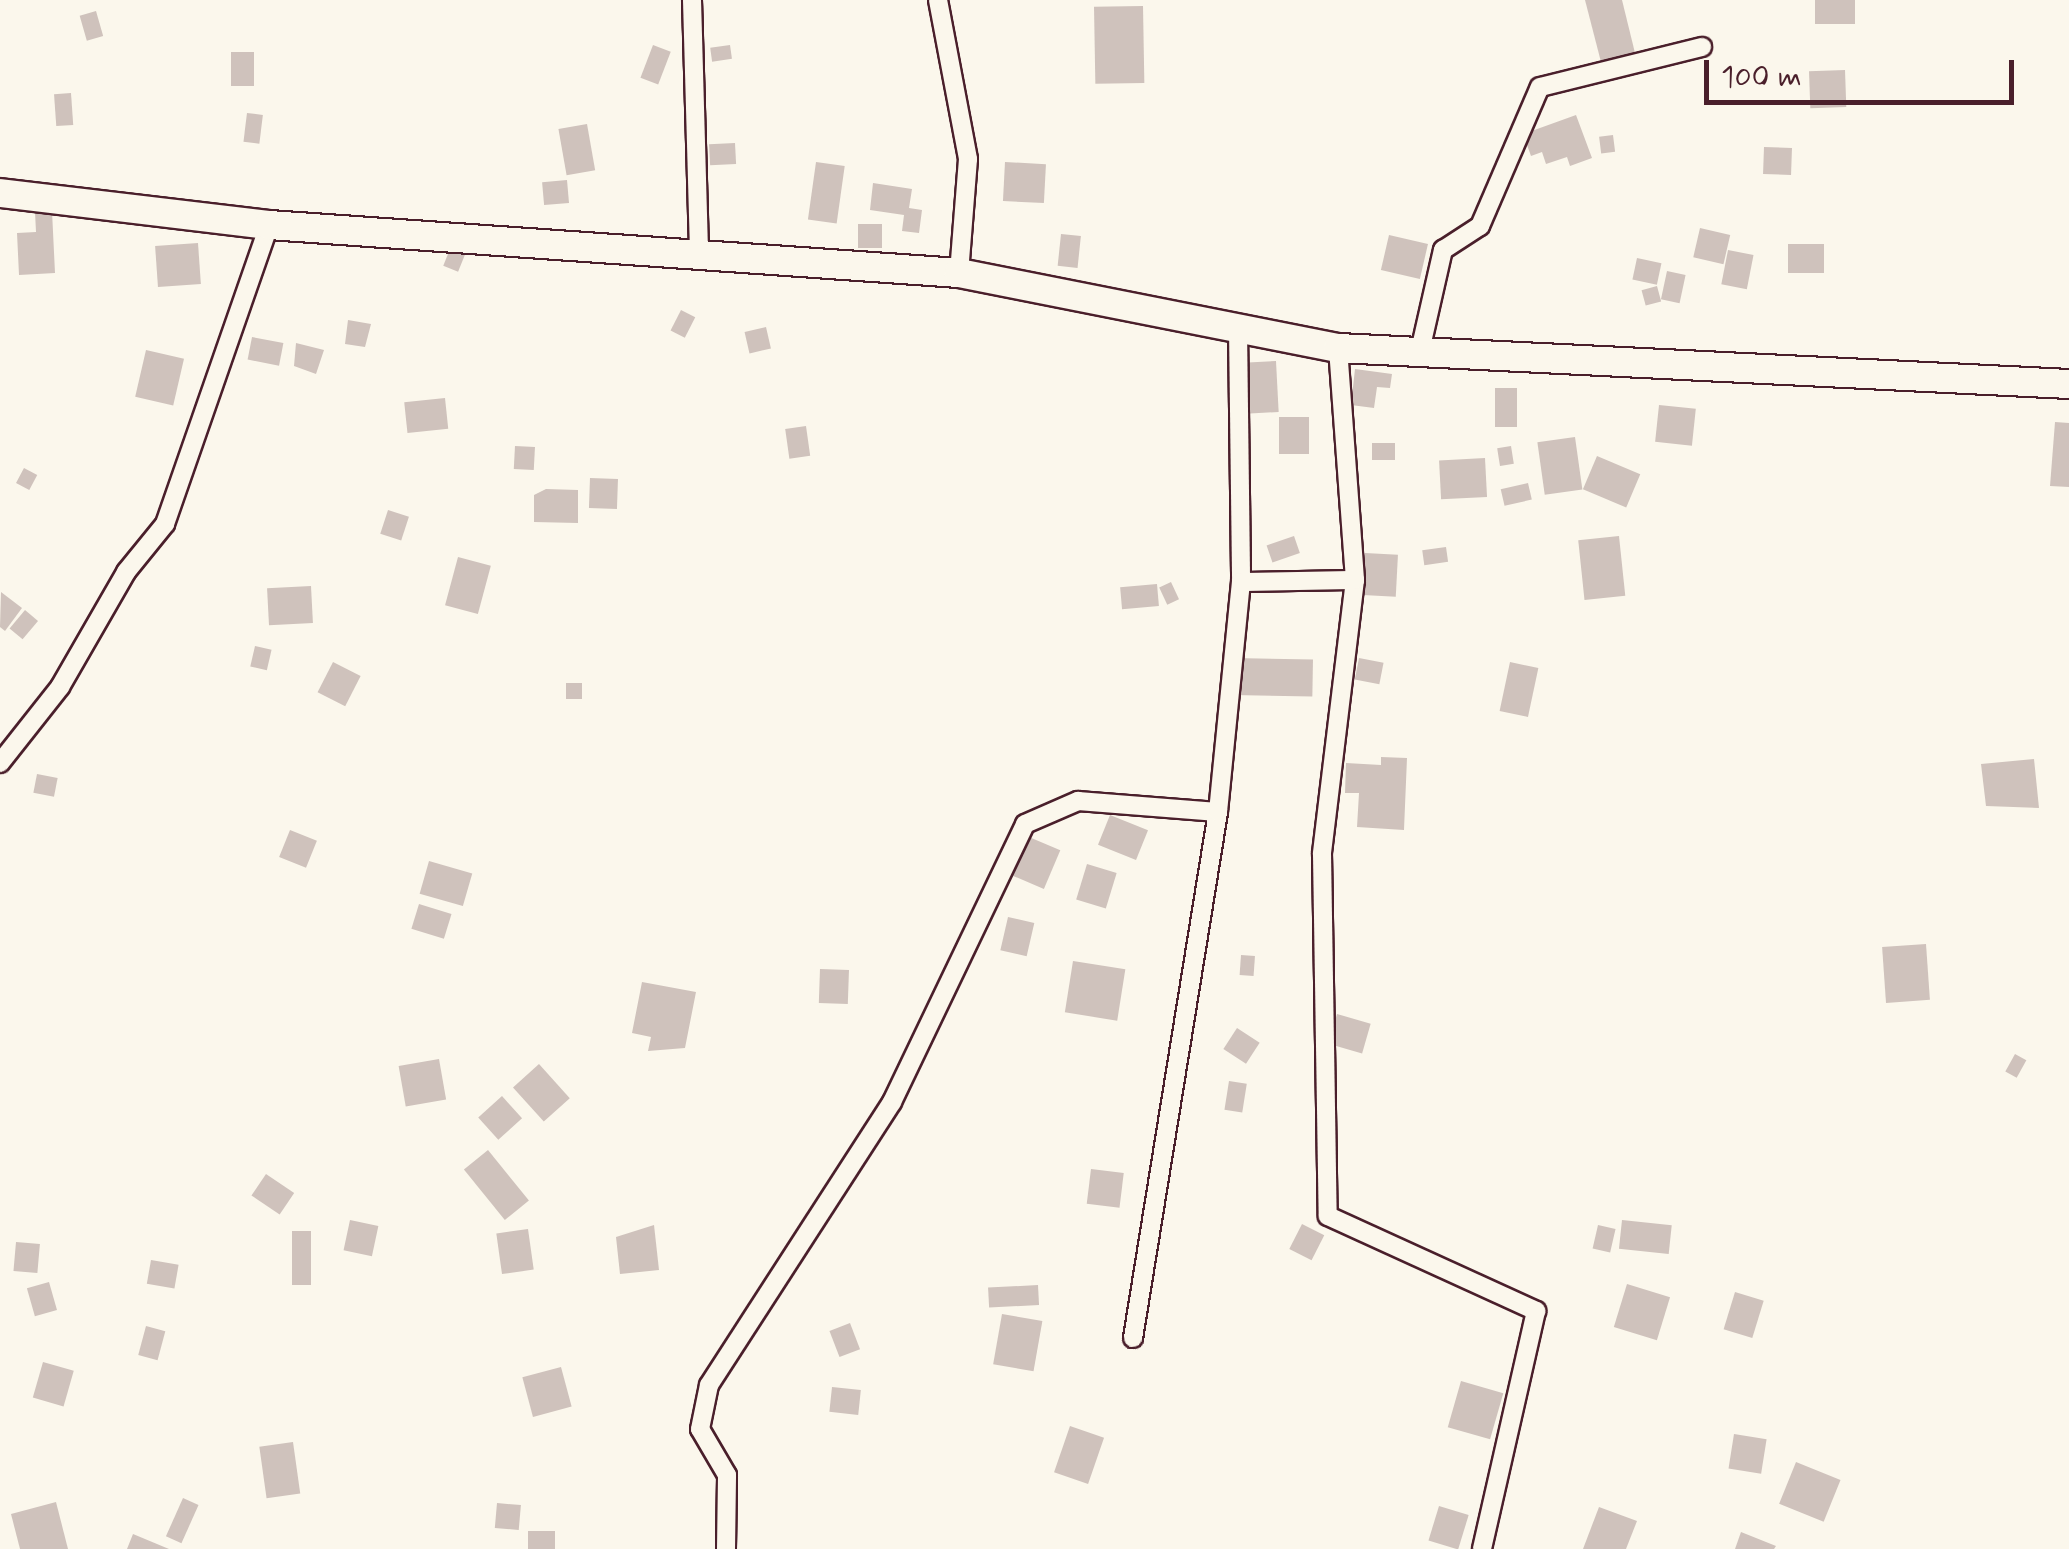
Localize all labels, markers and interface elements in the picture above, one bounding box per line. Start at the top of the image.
scale bar [1709,40,2019,102]
text: 100 m [1721,58,1802,97]

